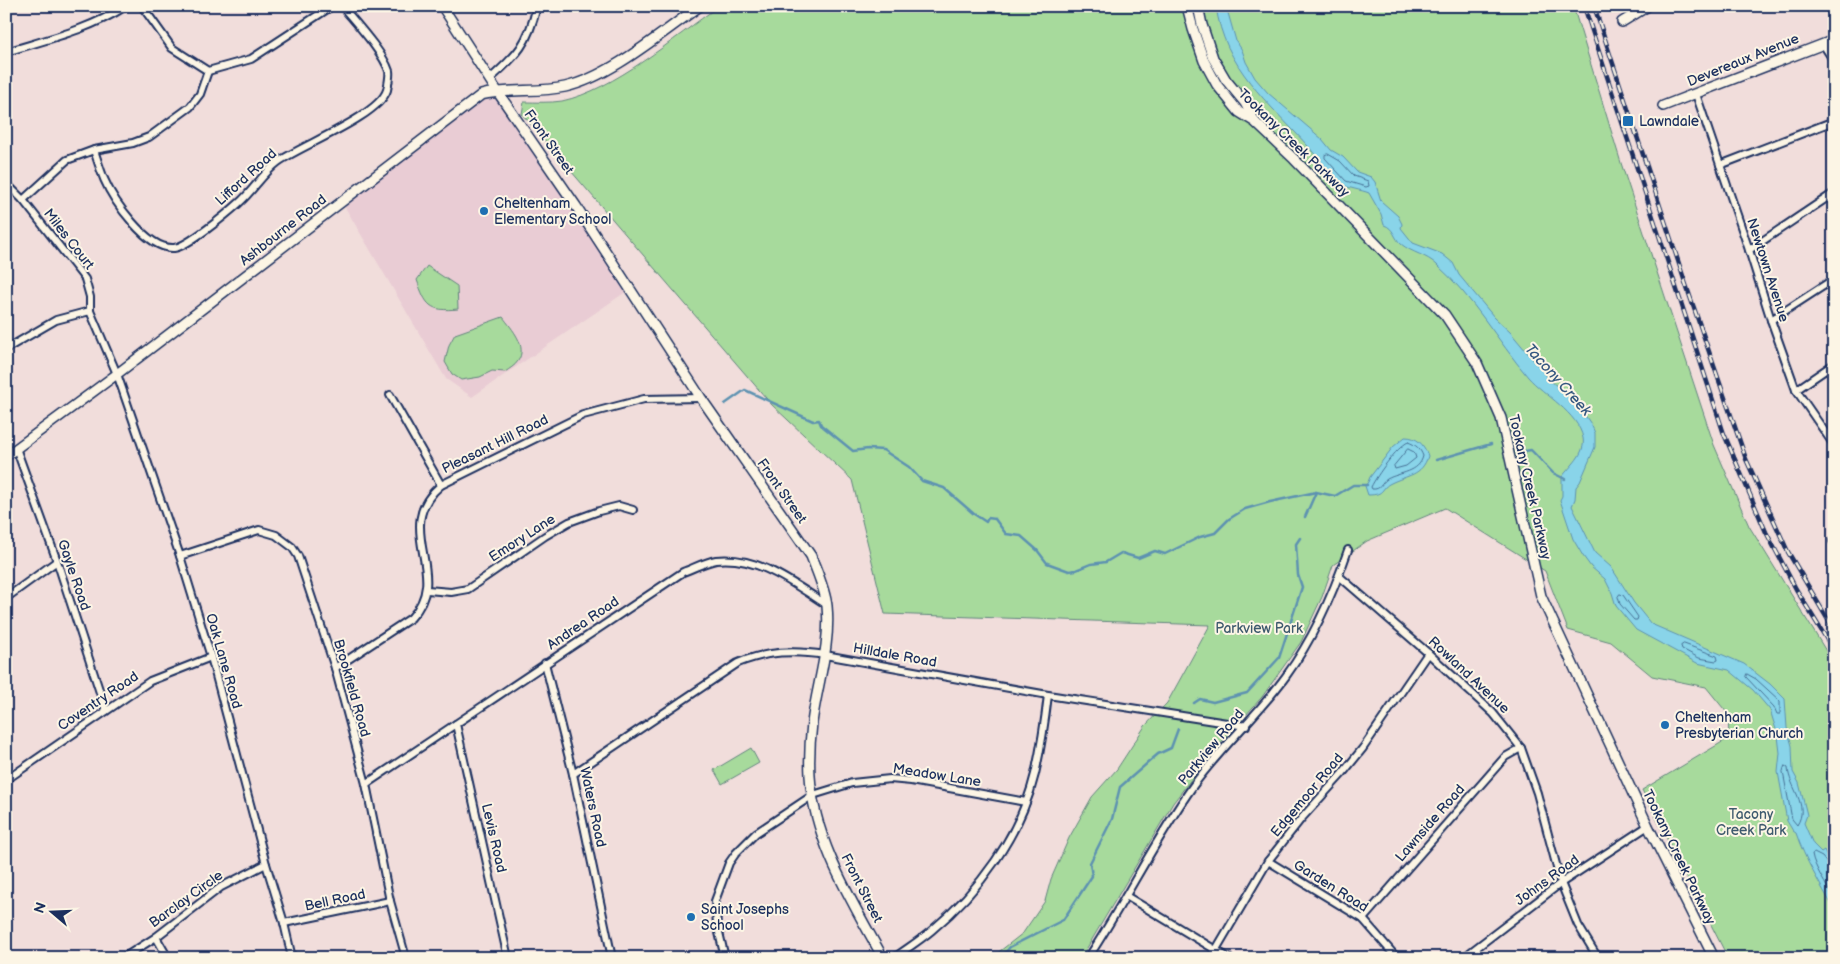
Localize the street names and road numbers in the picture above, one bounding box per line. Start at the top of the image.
street label: Devereaux Avenue [1685,30,1801,90]
street label: Tookany Creek Parkway [1235,85,1354,201]
street label: Front Street [520,106,578,178]
street label: Lifford Road [212,145,280,209]
street label: Ashbourne Road [236,191,330,269]
street label: Miles Court [40,205,98,273]
street label: Newtown Avenue [1743,216,1793,324]
street label: Pleasant Hill Road [439,411,551,477]
street label: Tookany Creek Parkway [1505,413,1555,562]
street label: Front Street [753,455,811,527]
street label: Emory Lane [486,510,558,566]
street label: Gayle Road [54,537,94,613]
street label: Andrea Road [544,593,622,653]
street label: Oak Lane Road [202,611,246,711]
street label: Rowland Avenue [1425,633,1513,717]
street label: Brookfield Road [330,637,374,739]
street label: Hilldale Road [852,639,938,671]
street label: Coventry Road [54,668,142,734]
street label: Parkview Road [1174,706,1248,788]
street label: Edgemoor Road [1267,750,1347,840]
street label: Meadow Lane [892,760,982,790]
street label: Waters Road [576,765,610,849]
street label: Lawnside Road [1392,781,1468,865]
street label: Tookany Creek Parkway [1639,787,1719,928]
street label: Levis Road [478,802,510,874]
street label: Front Street [837,851,887,926]
street label: Johns Road [1512,851,1582,909]
street label: Garden Road [1290,856,1372,916]
street label: Barclay Circle [146,867,226,931]
street label: Bell Road [303,885,367,915]

